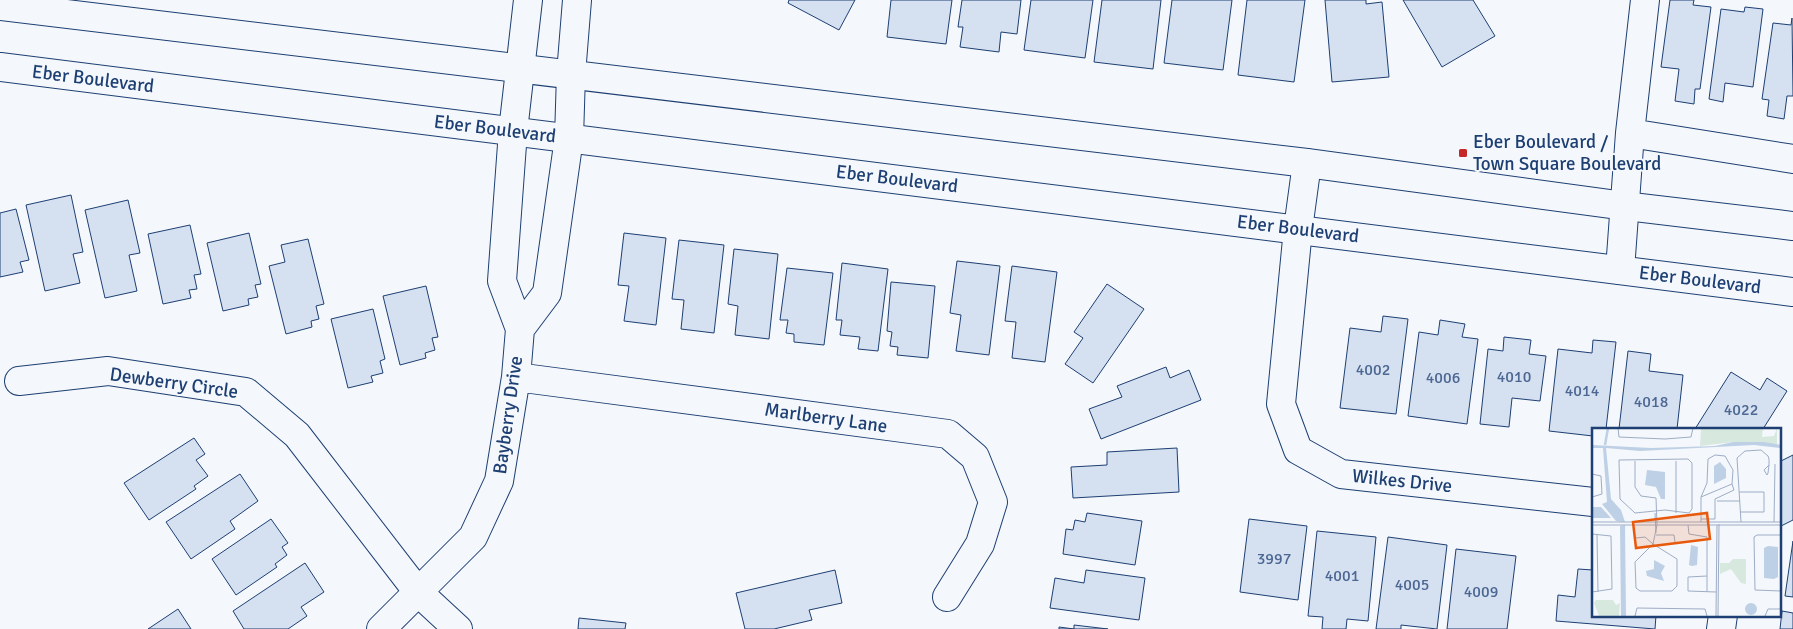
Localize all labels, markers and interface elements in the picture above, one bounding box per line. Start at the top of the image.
street label: Eber Boulevard [30,60,156,98]
street label: Eber Boulevard [432,110,558,148]
place label: Eber Boulevard / Town Square Boulevard [1473,130,1661,176]
marker: Eber Boulevard / Town Square Boulevard [1457,147,1469,159]
street label: Eber Boulevard [834,160,960,198]
street label: Eber Boulevard [1235,210,1361,248]
street label: Eber Boulevard [1637,261,1763,299]
street label: Bayberry Drive [488,354,528,476]
house number: 4002 [1356,360,1390,380]
street label: Dewberry Circle [108,362,240,404]
house number: 4010 [1497,367,1531,387]
house number: 4006 [1426,368,1460,388]
house number: 4014 [1565,381,1600,401]
house number: 4018 [1634,392,1668,412]
street label: Marlberry Lane [763,397,889,439]
house number: 4022 [1724,400,1758,420]
inset map [1592,428,1780,616]
street label: Wilkes Drive [1351,464,1453,498]
house number: 3997 [1257,549,1291,569]
house number: 4001 [1325,566,1359,586]
house number: 4005 [1395,575,1429,595]
house number: 4009 [1464,582,1498,602]

